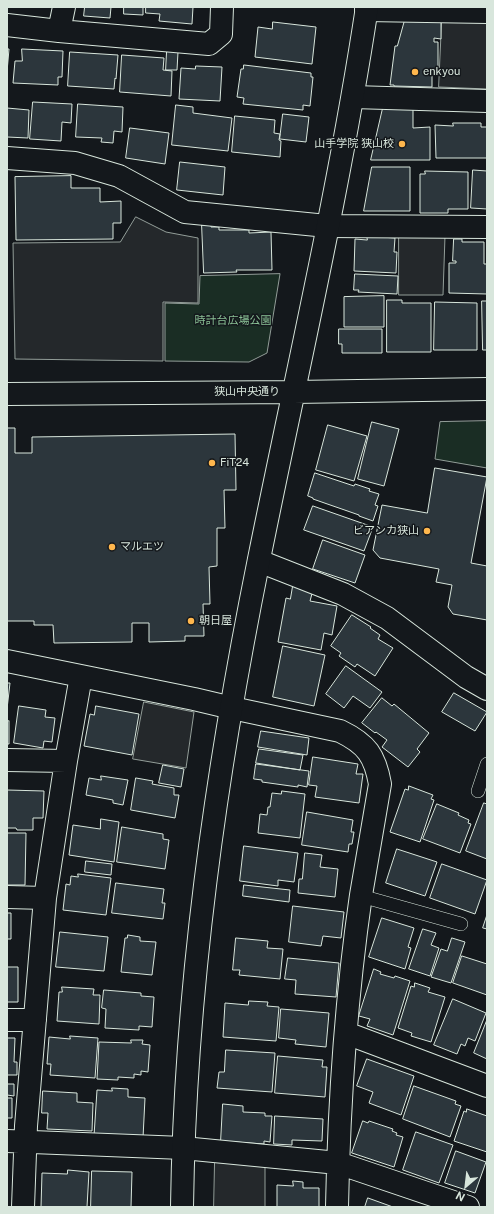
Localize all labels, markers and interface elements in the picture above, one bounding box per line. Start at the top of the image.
place label: enkyou [423,65,460,79]
marker: enkyou [410,67,420,77]
place label: 山手学院 狭山校 [314,137,394,151]
marker: 山手学院 狭山校 [397,139,407,149]
park label: 時計台広場公園 [195,314,271,328]
street label: 狭山中央通り [214,385,280,399]
place label: FiT24 [220,456,249,470]
marker: FiT24 [207,458,217,468]
place label: ビアンカ狭山 [353,524,419,538]
marker: ビアンカ狭山 [422,526,432,536]
place label: マルエツ [120,540,164,554]
marker: マルエツ [107,542,117,552]
place label: 朝日屋 [199,614,232,628]
marker: 朝日屋 [186,616,196,626]
north arrow [446,1166,486,1206]
text: N [454,1189,467,1204]

